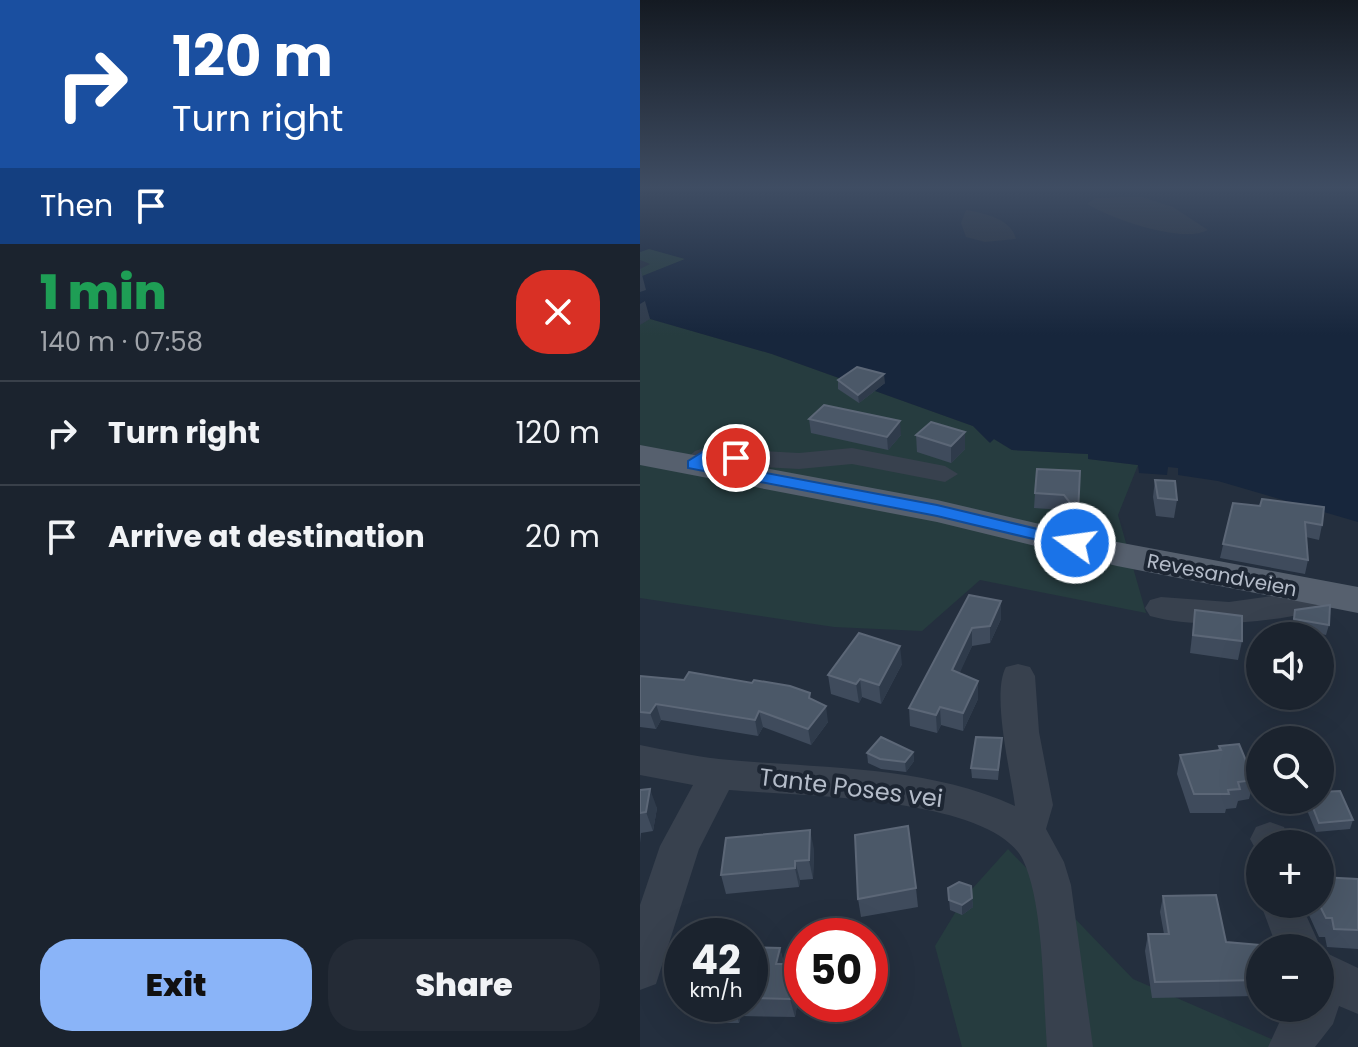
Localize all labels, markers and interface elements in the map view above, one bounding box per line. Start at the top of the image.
text: 120 m [172,17,333,96]
icon: right [40,32,144,136]
text: Turn right [172,93,343,144]
text: Then [40,184,113,227]
icon: arrive [129,184,173,228]
text: 1 min [40,259,167,326]
button: close [516,270,600,354]
text: 140 m · 07:58 [40,324,203,360]
icon: right [40,411,84,455]
text: Turn right [108,411,260,454]
text: 120 m [515,411,600,454]
pin [702,424,770,492]
icon: arrive [714,436,758,480]
position arrow [1033,501,1117,585]
icon: arrive [40,515,84,559]
text: Arrive at destination [108,515,425,558]
text: 20 m [525,515,600,558]
street label: Revesandveien [1145,547,1299,603]
map controls [1246,622,1334,1022]
button: sound [1246,622,1334,710]
button: search [1246,726,1334,814]
street label: Tante Poses vei [758,760,945,815]
button: + [1246,830,1334,918]
speed limit sign: 50 [784,918,888,1022]
text: 42 [691,932,741,988]
button: − [1246,934,1334,1022]
button: Exit [40,939,312,1031]
button: Share [328,939,600,1031]
text: km/h [689,976,743,1004]

